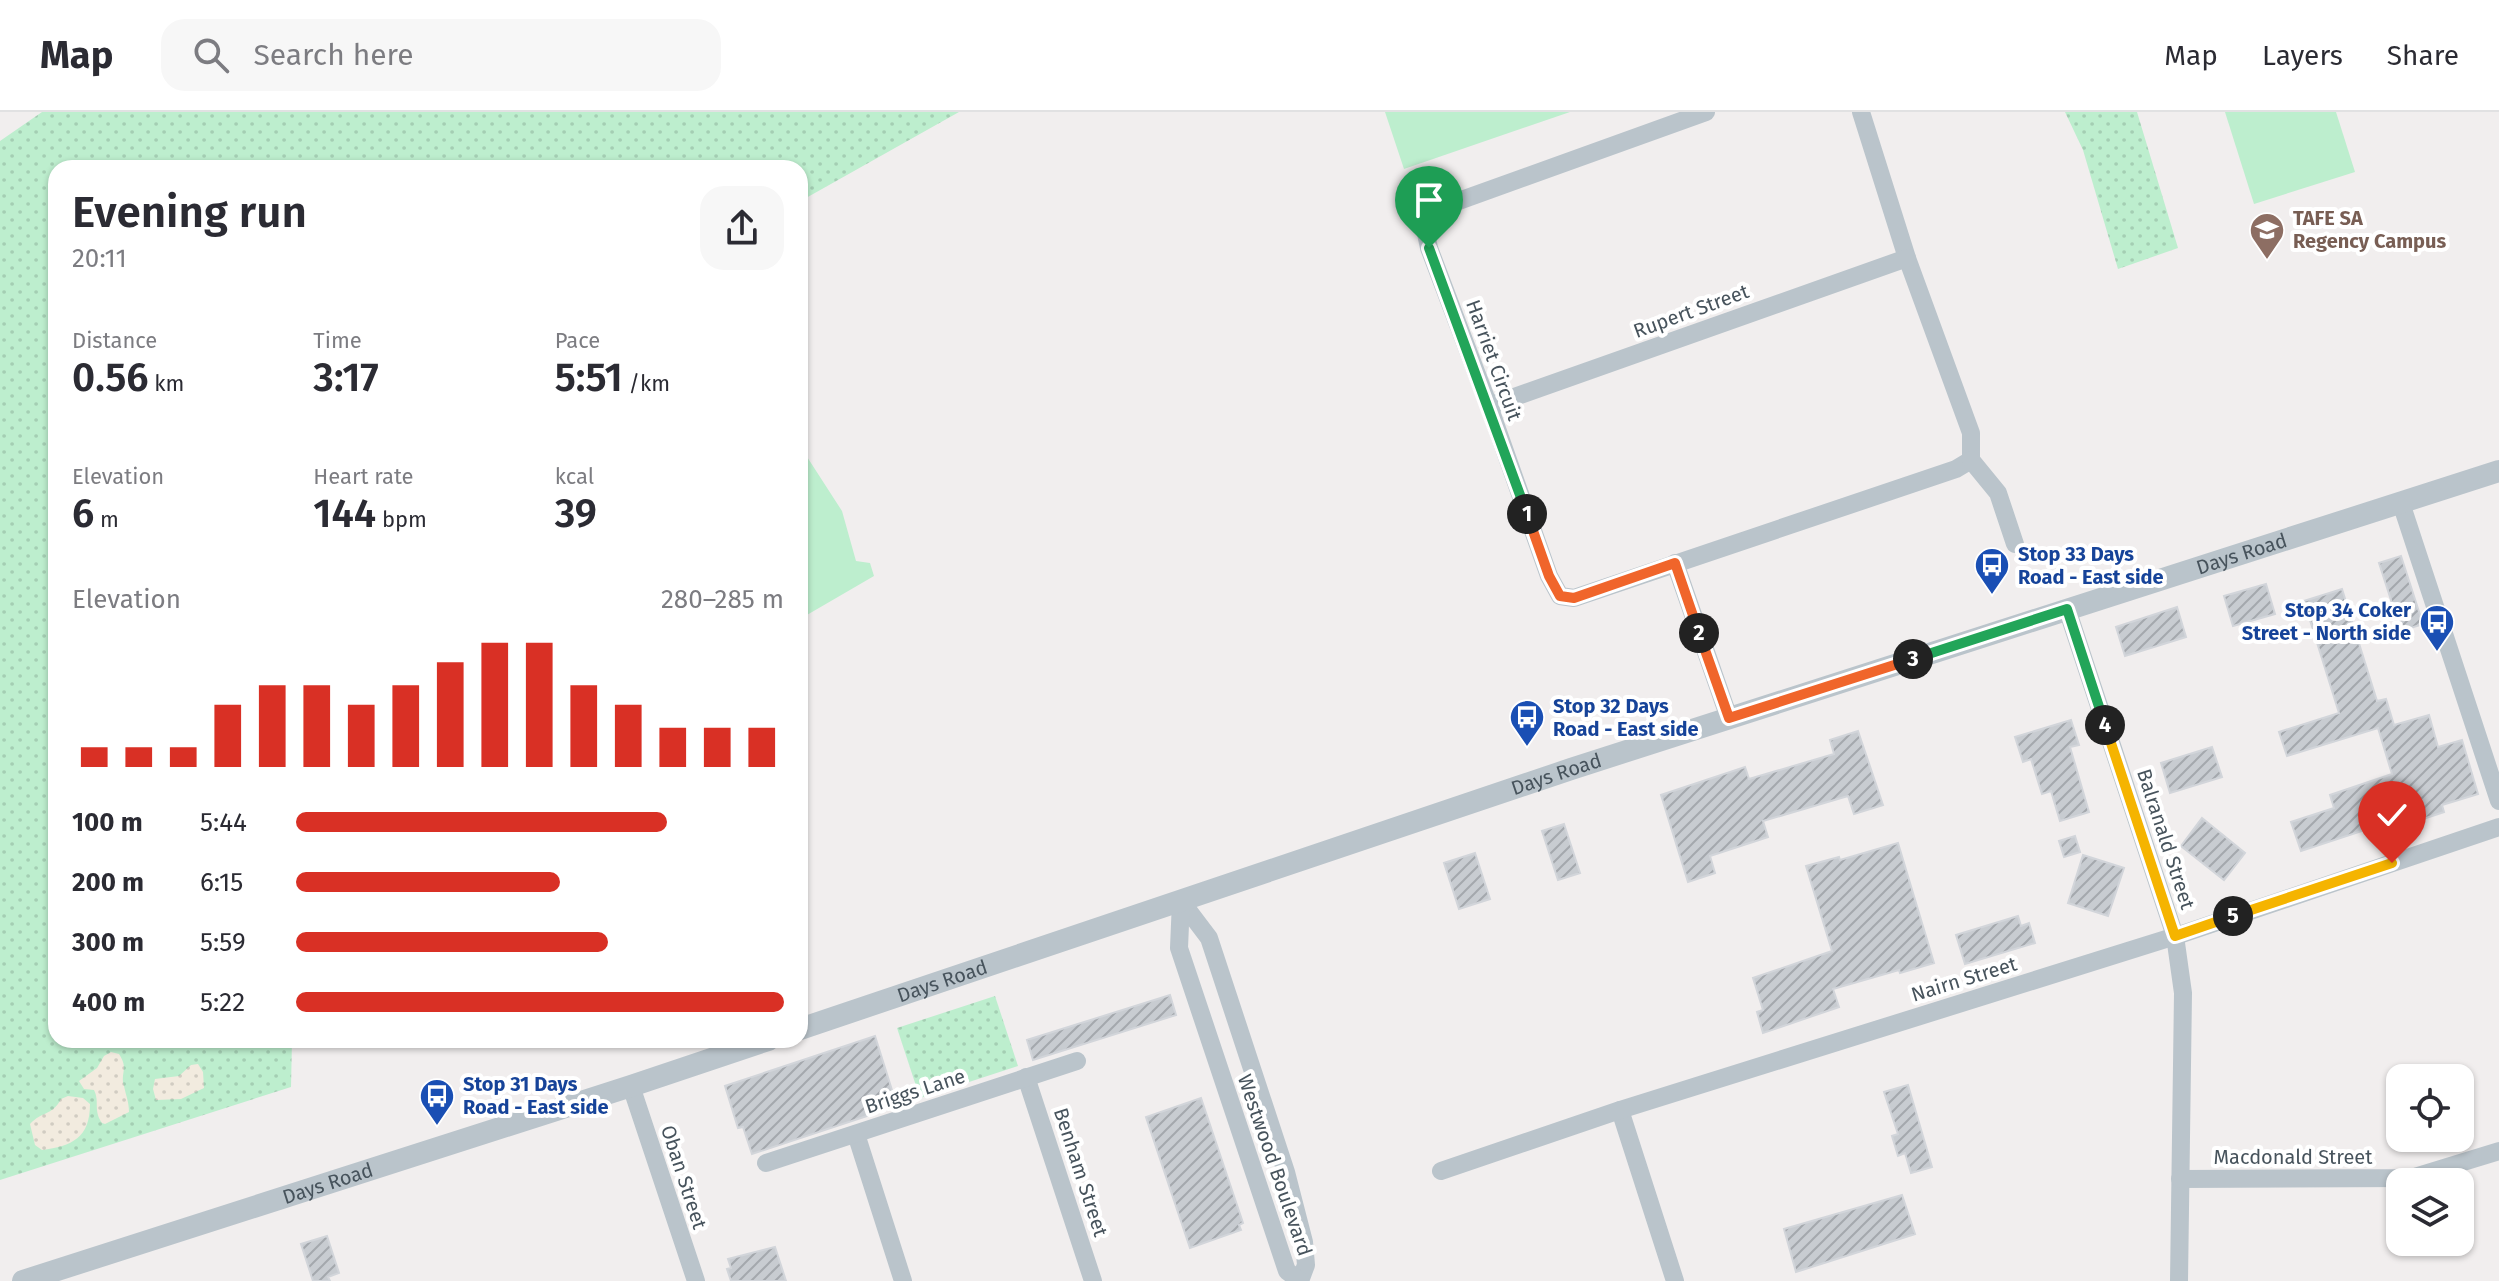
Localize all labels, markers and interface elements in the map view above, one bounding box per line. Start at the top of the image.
search box [161,19,721,91]
text: Map [40,32,113,78]
icon: search [189,33,233,77]
text: Search here [253,37,414,73]
text: Map [2164,39,2218,72]
text: Layers [2262,39,2343,72]
text: Share [2387,39,2459,72]
pin [1395,166,1463,248]
icon: arrive [1407,178,1451,222]
text: Evening run [72,186,307,239]
button: share [700,186,784,270]
place label: TAFE SA Regency Campus [2293,206,2446,253]
school or university icon: TAFE SA Regency Campus [2248,211,2286,261]
text: 20:11 [72,243,127,274]
street label: Rupert Street [1630,279,1753,343]
street label: Harriet Circuit [1461,296,1527,424]
text: Distance [72,327,157,354]
text: Time [313,327,362,354]
text: Pace [555,327,600,354]
text: 0.56 [72,354,148,402]
text: 3:17 [313,354,379,402]
text: 5:51 [555,354,623,402]
text: km [148,370,184,397]
text: /km [623,370,670,397]
text: Elevation [72,463,164,490]
text: Heart rate [313,463,414,490]
text: kcal [555,463,594,490]
text: 6 [72,490,94,538]
text: 144 [313,490,376,538]
text: 39 [555,490,597,538]
pin: 1 [1507,494,1547,534]
text: 1 [1522,500,1532,527]
text: m [94,506,119,533]
text: bpm [376,506,427,533]
street label: Days Road [2193,528,2290,579]
place label: Stop 33 Days Road - East side [2018,542,2164,589]
bus stop icon: Stop 33 Days Road - East side [1973,546,2011,596]
text: Elevation [72,584,181,615]
text: 280–285 m [661,584,784,615]
place label: Stop 34 Coker Street - North side [2242,598,2412,645]
bus stop icon: Stop 34 Coker Street - North side [2418,603,2456,653]
pin: 2 [1679,613,1719,653]
text: 2 [1693,619,1705,646]
pin: 3 [1893,639,1933,679]
text: 3 [1907,645,1919,672]
place label: Stop 32 Days Road - East side [1553,694,1699,741]
bus stop icon: Stop 32 Days Road - East side [1508,698,1546,748]
pin: 4 [2085,705,2125,745]
text: 4 [2099,711,2111,738]
street label: Days Road [1508,748,1604,800]
street label: Balranald Street [2132,766,2200,913]
pin [2358,781,2426,863]
icon: check [2370,793,2414,837]
text: 100 m [72,807,143,838]
text: 5:44 [200,807,247,838]
text: 200 m [72,867,144,898]
text: 6:15 [200,867,243,898]
pin: 5 [2213,896,2253,936]
text: 5 [2227,902,2239,929]
text: 300 m [72,927,144,958]
text: 5:59 [200,927,246,958]
street label: Nairn Street [1908,951,2020,1006]
street label: Days Road [894,955,990,1007]
text: 400 m [72,987,145,1018]
text: 5:22 [200,987,245,1018]
street label: Briggs Lane [862,1064,968,1118]
map controls [2386,1064,2474,1256]
button: locate [2386,1064,2474,1152]
street label: Westwood Boulevard [1233,1071,1317,1259]
place label: Stop 31 Days Road - East side [463,1072,609,1119]
bus stop icon: Stop 31 Days Road - East side [418,1077,456,1127]
street label: Benham Street [1049,1105,1113,1240]
street label: Oban Street [656,1122,712,1233]
street label: Macdonald Street [2214,1145,2373,1169]
street label: Days Road [279,1158,376,1209]
button: layers [2386,1168,2474,1256]

